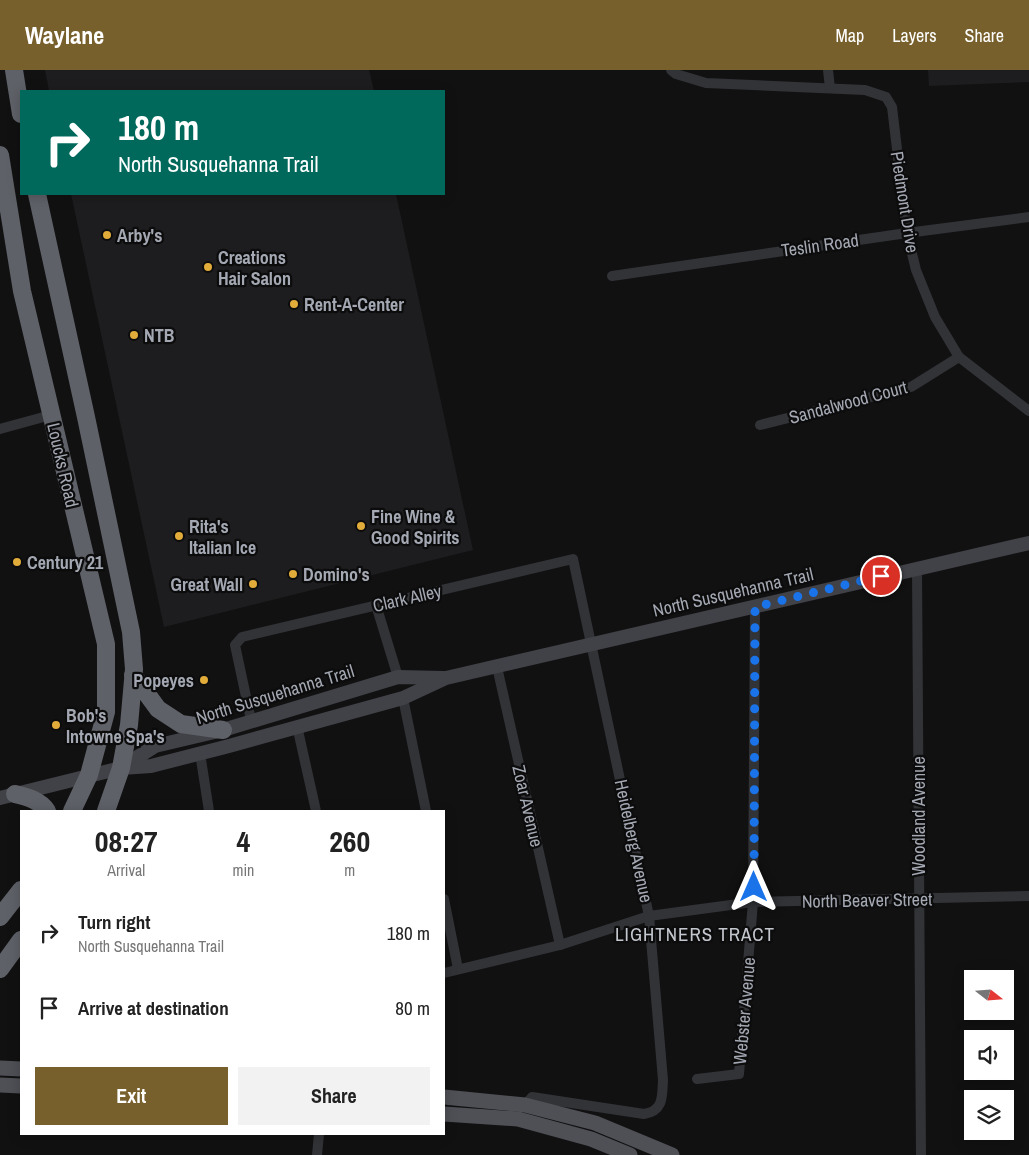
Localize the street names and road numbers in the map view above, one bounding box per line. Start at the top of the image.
street label: Piedmont Drive [885,149,925,255]
street label: Teslin Road [780,227,860,263]
street label: Sandalwood Court [786,374,910,430]
street label: Loucks Road [41,420,85,510]
street label: North Susquehanna Trail [650,561,816,623]
street label: Clark Alley [370,578,444,618]
street label: North Susquehanna Trail [193,658,357,730]
street label: Woodland Avenue [906,756,931,876]
street label: Zoar Avenue [506,763,550,849]
street label: Heidelberg Avenue [609,777,659,905]
street label: North Beaver Street [802,886,932,914]
street label: Webster Avenue [727,956,761,1066]

